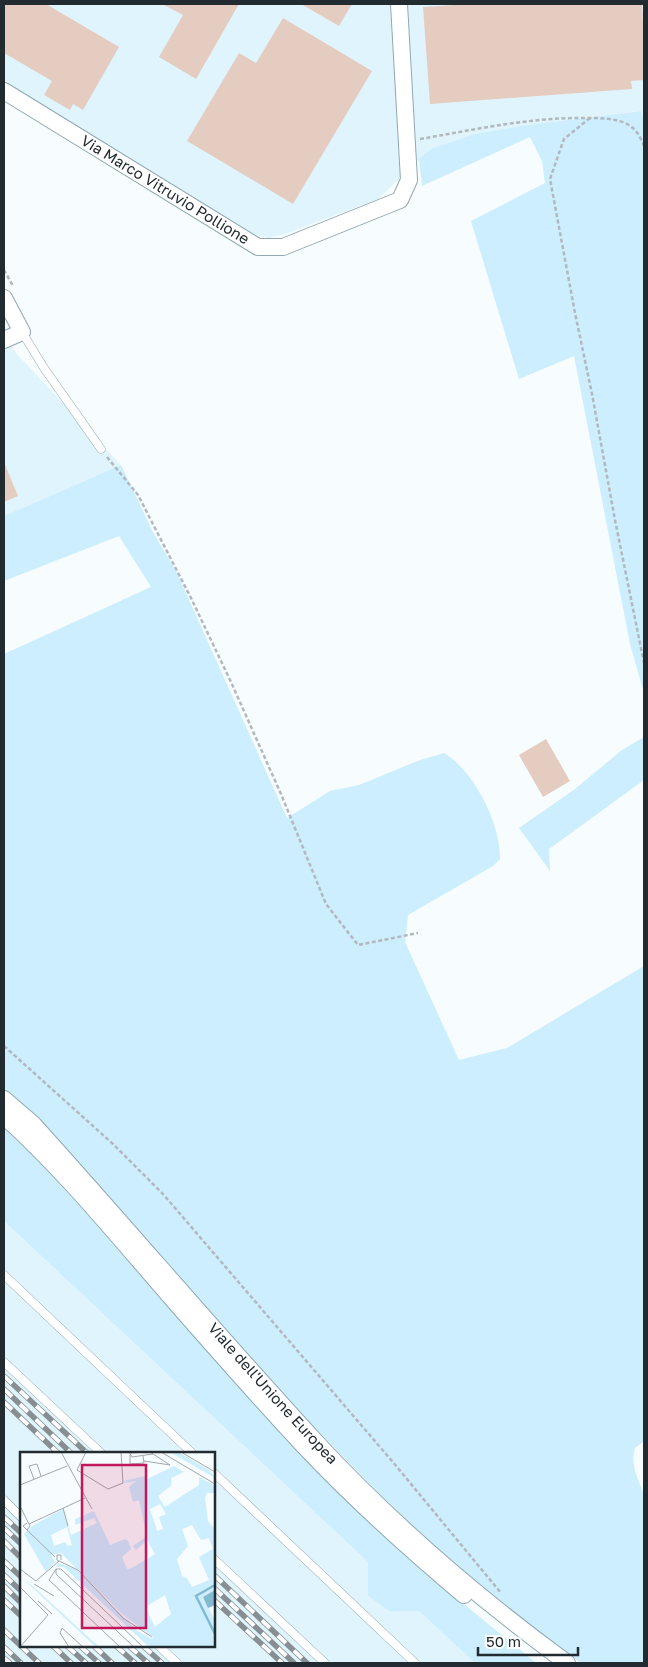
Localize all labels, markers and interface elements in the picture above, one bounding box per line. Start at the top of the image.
street label: Via Marco Vitruvio Pollione [78,131,253,248]
street label: Viale dell'Unione Europea [205,1319,342,1467]
inset map [20,1452,215,1647]
scale bar [478,1624,578,1656]
text: 50 m [486,1632,521,1650]

